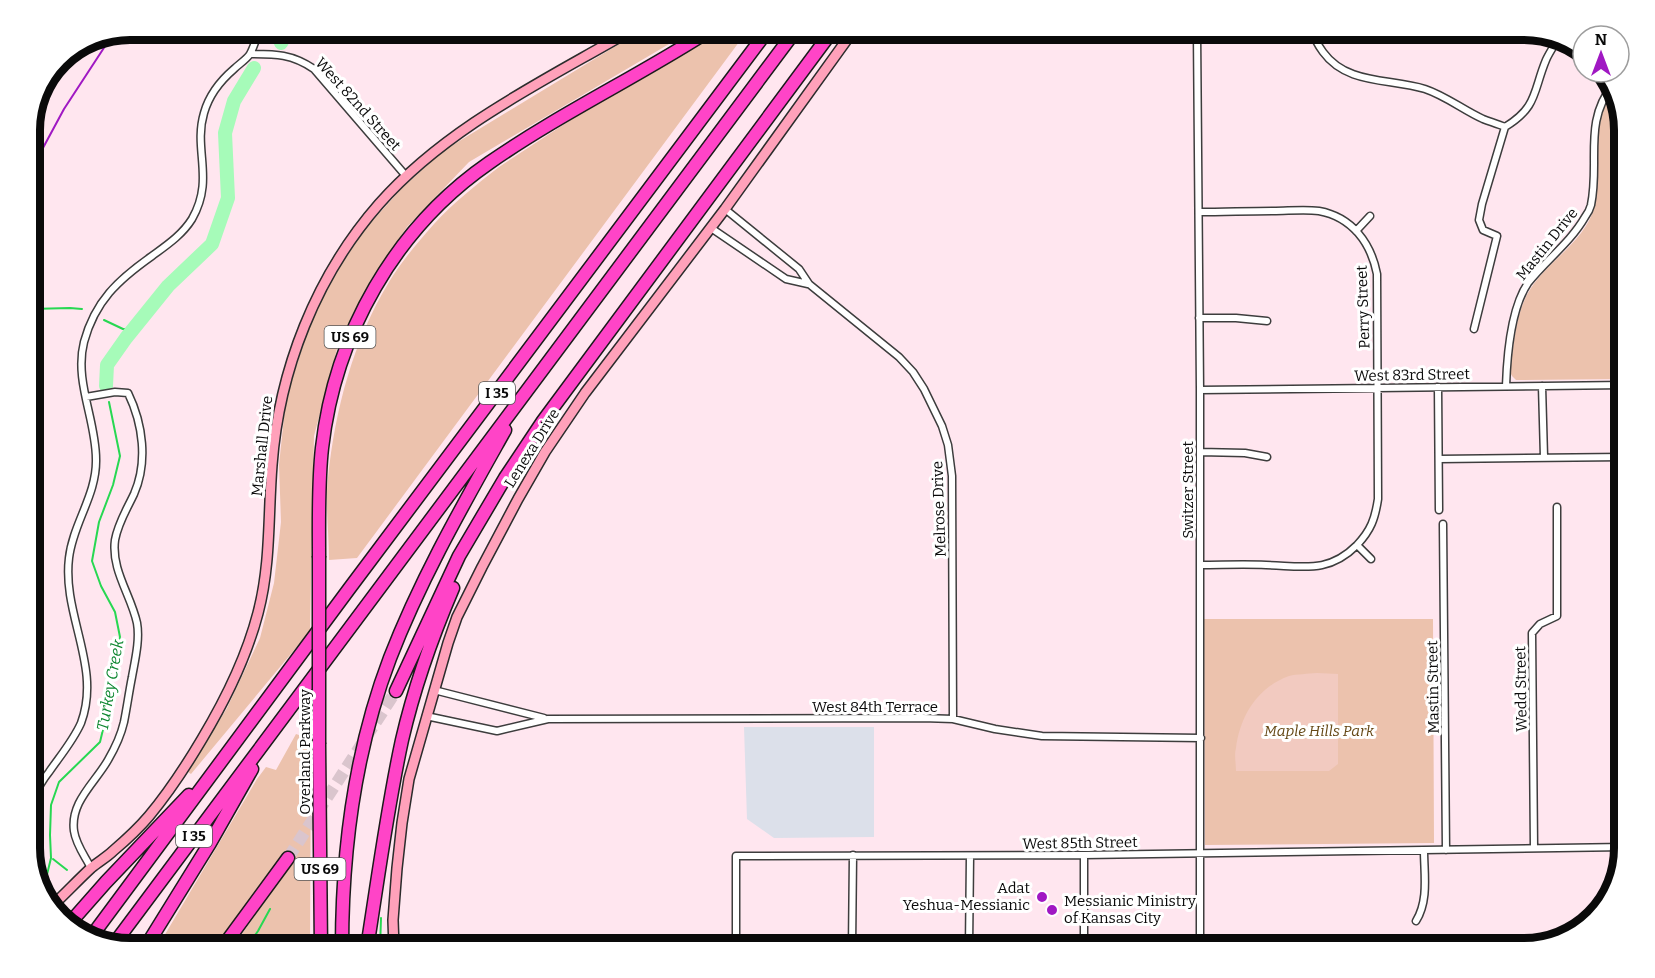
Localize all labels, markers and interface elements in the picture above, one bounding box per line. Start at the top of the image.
north arrow [1571,24,1631,84]
text: N [1595,30,1607,49]
street label: West 82nd Street [312,54,405,155]
street label: Mastin Drive [1512,204,1582,284]
street label: Perry Street [1353,264,1373,349]
road number: US 69 [324,326,376,348]
street label: West 83rd Street [1354,365,1471,385]
road number: I 35 [479,382,515,404]
street label: Marshall Drive [248,395,276,497]
street label: Lenexa Drive [501,405,563,491]
street label: Switzer Street [1179,441,1197,539]
street label: Melrose Drive [928,461,950,557]
water label: Turkey Creek [93,638,127,732]
street label: Mastin Street [1423,640,1443,734]
street label: Wedd Street [1511,645,1531,732]
street label: Overland Parkway [296,689,314,815]
street label: West 84th Terrace [812,698,938,716]
park label: Maple Hills Park [1264,722,1375,740]
road number: I 35 [176,825,212,847]
street label: West 85th Street [1022,833,1138,853]
road number: US 69 [294,858,346,880]
place label: Adat Yeshua-Messianic [903,879,1031,914]
marker: Adat Yeshua-Messianic [1035,890,1049,904]
place label: Messianic Ministry of Kansas City [1064,892,1196,927]
marker: Messianic Ministry of Kansas City [1045,903,1059,917]

